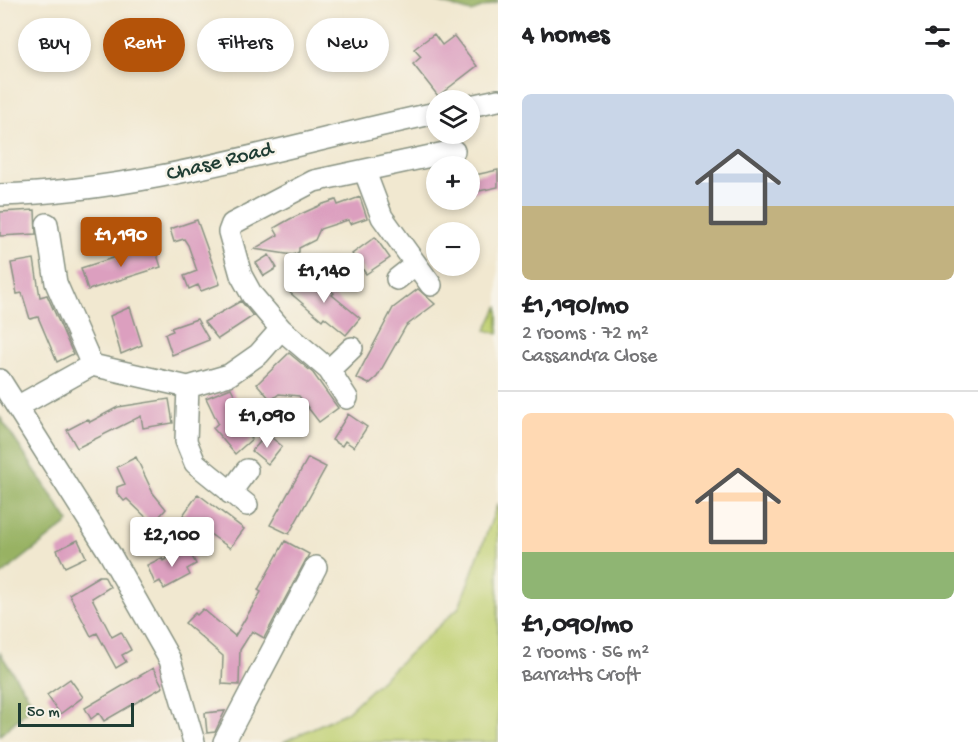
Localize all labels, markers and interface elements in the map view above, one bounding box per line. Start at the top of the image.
chip: Buy [18,18,91,72]
chip: Rent [103,18,185,72]
chip: Filters [197,18,294,72]
chip: New [306,18,389,72]
icon: filters [921,20,954,53]
text: 4 homes [522,21,609,52]
map controls [426,90,480,276]
button: layers [426,90,480,144]
icon: home [684,133,792,241]
street label: Chase Road [164,137,278,189]
button: + [426,156,480,210]
pin: £1,190 [72,217,170,268]
button: − [426,222,480,276]
text: £1,190 [95,225,147,248]
pin: £1,140 [275,253,373,304]
text: £1,140 [298,261,350,284]
text: £1,190/mo [522,292,629,323]
text: 2 rooms · 72 m² [522,323,649,346]
text: Cassandra Close [522,346,657,369]
pin: £1,090 [218,398,316,449]
text: £1,090 [239,406,295,429]
icon: home [684,452,792,560]
pin: £2,100 [123,517,221,568]
text: £2,100 [144,525,200,548]
text: £1,090/mo [522,611,633,642]
text: 2 rooms · 56 m² [522,642,649,665]
text: Barratts Croft [522,665,640,688]
scale bar [18,700,134,728]
text: 50 m [27,704,60,723]

